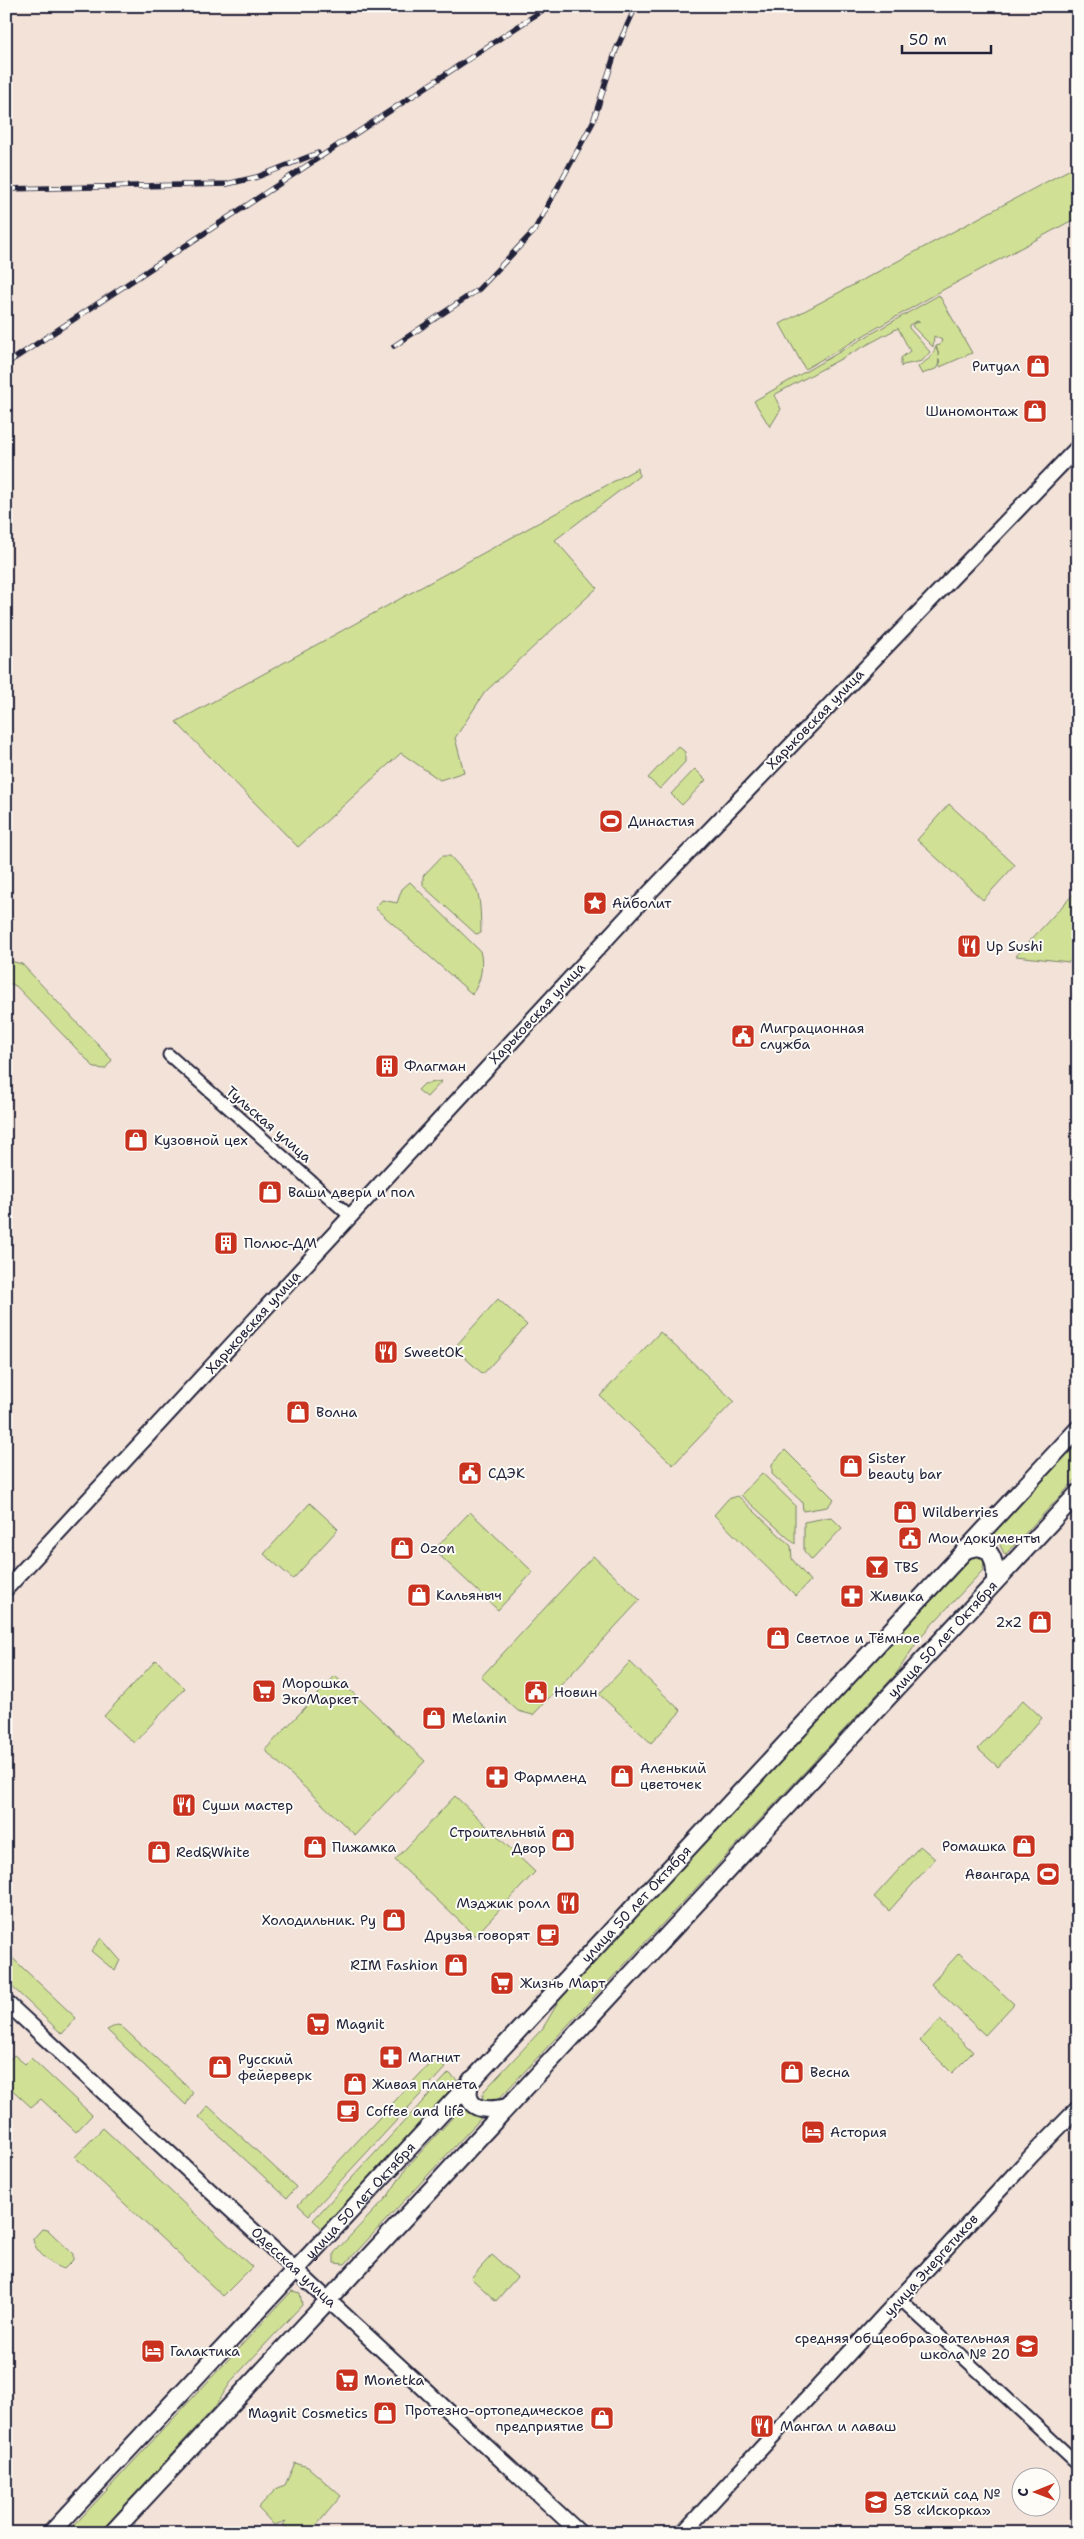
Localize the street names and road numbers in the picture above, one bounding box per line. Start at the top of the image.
street label: Харьковская улица [762,665,868,773]
street label: Харьковская улица [485,958,589,1068]
street label: Тульская улица [222,1082,316,1166]
street label: Харьковская улица [202,1266,304,1377]
street label: улица 50 лет Октября [883,1577,1001,1702]
street label: улица 50 лет Октября [577,1842,695,1966]
street label: улица 50 лет Октября [301,2138,419,2263]
street label: улица Энергетиков [880,2210,982,2320]
street label: Одесская улица [248,2223,341,2311]

